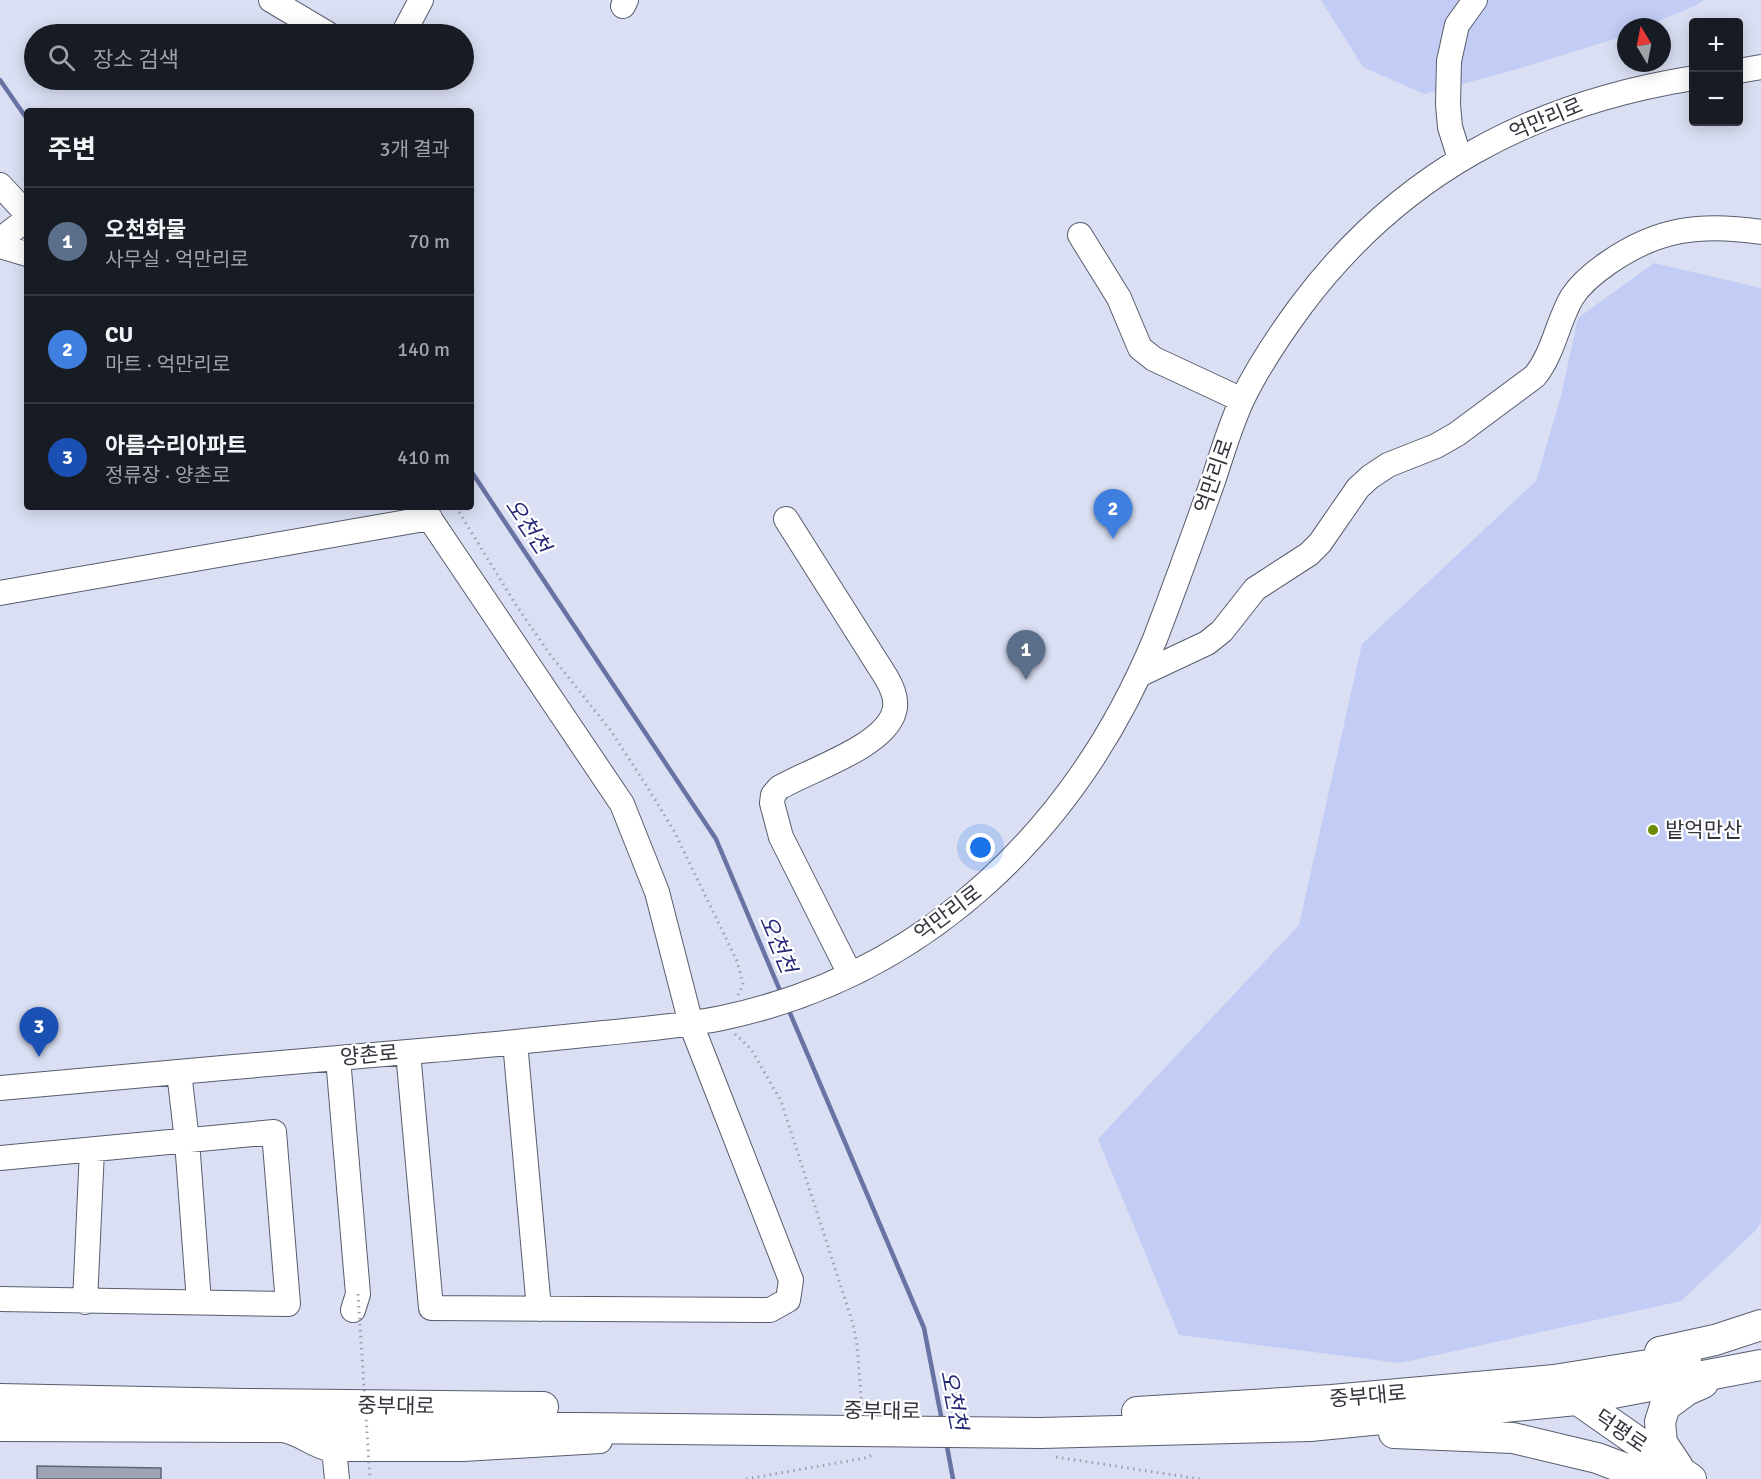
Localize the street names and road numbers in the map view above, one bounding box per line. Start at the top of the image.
street label: 억만리로 [1505,92,1587,146]
street label: 억만리로 [1189,435,1239,517]
street label: 억만리로 [909,879,987,947]
street label: 양촌로 [339,1040,399,1070]
street label: 중부대로 [1328,1380,1408,1412]
street label: 중부대로 [357,1392,435,1420]
street label: 중부대로 [843,1397,921,1425]
street label: 덕평로 [1590,1404,1652,1458]

